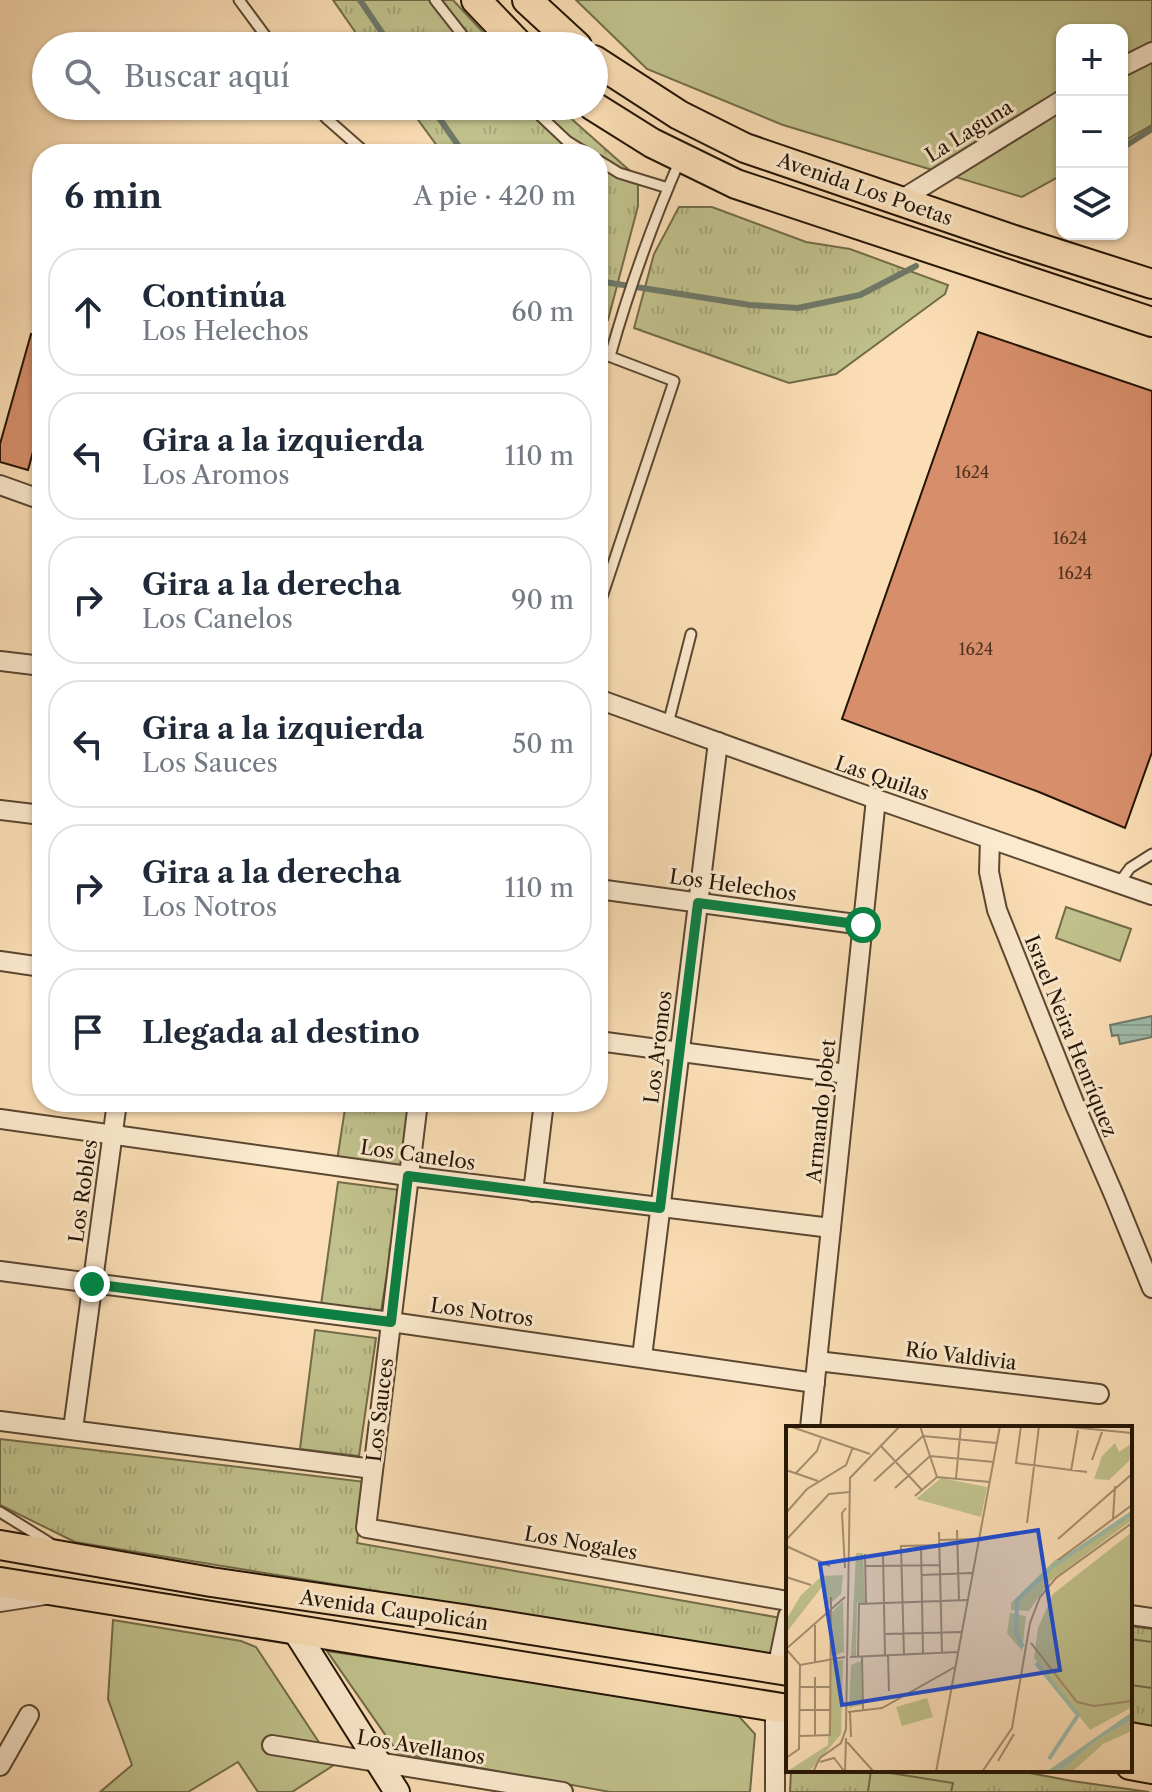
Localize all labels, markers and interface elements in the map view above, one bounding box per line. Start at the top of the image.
map controls [1056,24,1128,240]
button: + [1056,24,1128,96]
search box [32,32,608,120]
icon: search [60,54,104,98]
text: Buscar aquí [124,58,290,95]
street label: La Laguna [921,95,1017,167]
button: − [1056,96,1128,168]
street label: Avenida Los Poetas [773,147,956,230]
button: layers [1056,168,1128,240]
text: 6 min [64,175,162,217]
text: A pie · 420 m [414,180,576,212]
text: Continúa [142,278,286,315]
icon: ahead [66,290,110,334]
text: 60 m [511,296,574,328]
text: Los Helechos [142,315,309,347]
text: Gira a la izquierda [142,422,424,459]
icon: left [66,434,110,478]
text: 110 m [505,440,574,472]
text: Los Aromos [142,459,289,491]
house number: 1624 [955,462,989,482]
house number: 1624 [1053,528,1087,548]
house number: 1624 [1058,563,1092,583]
text: Gira a la derecha [142,566,401,603]
icon: right [66,578,110,622]
text: 90 m [511,584,574,616]
text: Los Canelos [142,603,293,635]
house number: 1624 [959,639,993,659]
text: Gira a la izquierda [142,710,424,747]
icon: left [66,722,110,766]
text: 50 m [512,728,574,760]
text: Los Sauces [142,747,278,779]
street label: Las Quilas [832,751,932,805]
text: Gira a la derecha [142,854,401,891]
street label: Los Helechos [668,864,798,906]
icon: right [66,866,110,910]
text: 110 m [505,872,574,904]
text: Los Notros [142,891,277,923]
route start [845,907,881,943]
street label: Israel Neira Henríquez [1019,932,1123,1140]
street label: Los Aromos [639,989,677,1105]
icon: arrive [66,1010,110,1054]
text: Llegada al destino [142,1014,420,1051]
street label: Armando Jobet [801,1038,840,1185]
street label: Los Canelos [359,1135,477,1175]
street label: Los Robles [64,1138,102,1244]
route end [74,1266,110,1302]
street label: Los Notros [429,1293,535,1331]
street label: Río Valdivia [904,1337,1019,1375]
street label: Los Sauces [362,1357,398,1463]
inset map [786,1426,1132,1772]
street label: Los Nogales [523,1521,639,1565]
street label: Avenida Caupolicán [297,1585,490,1635]
street label: Los Avellanos [355,1725,487,1769]

